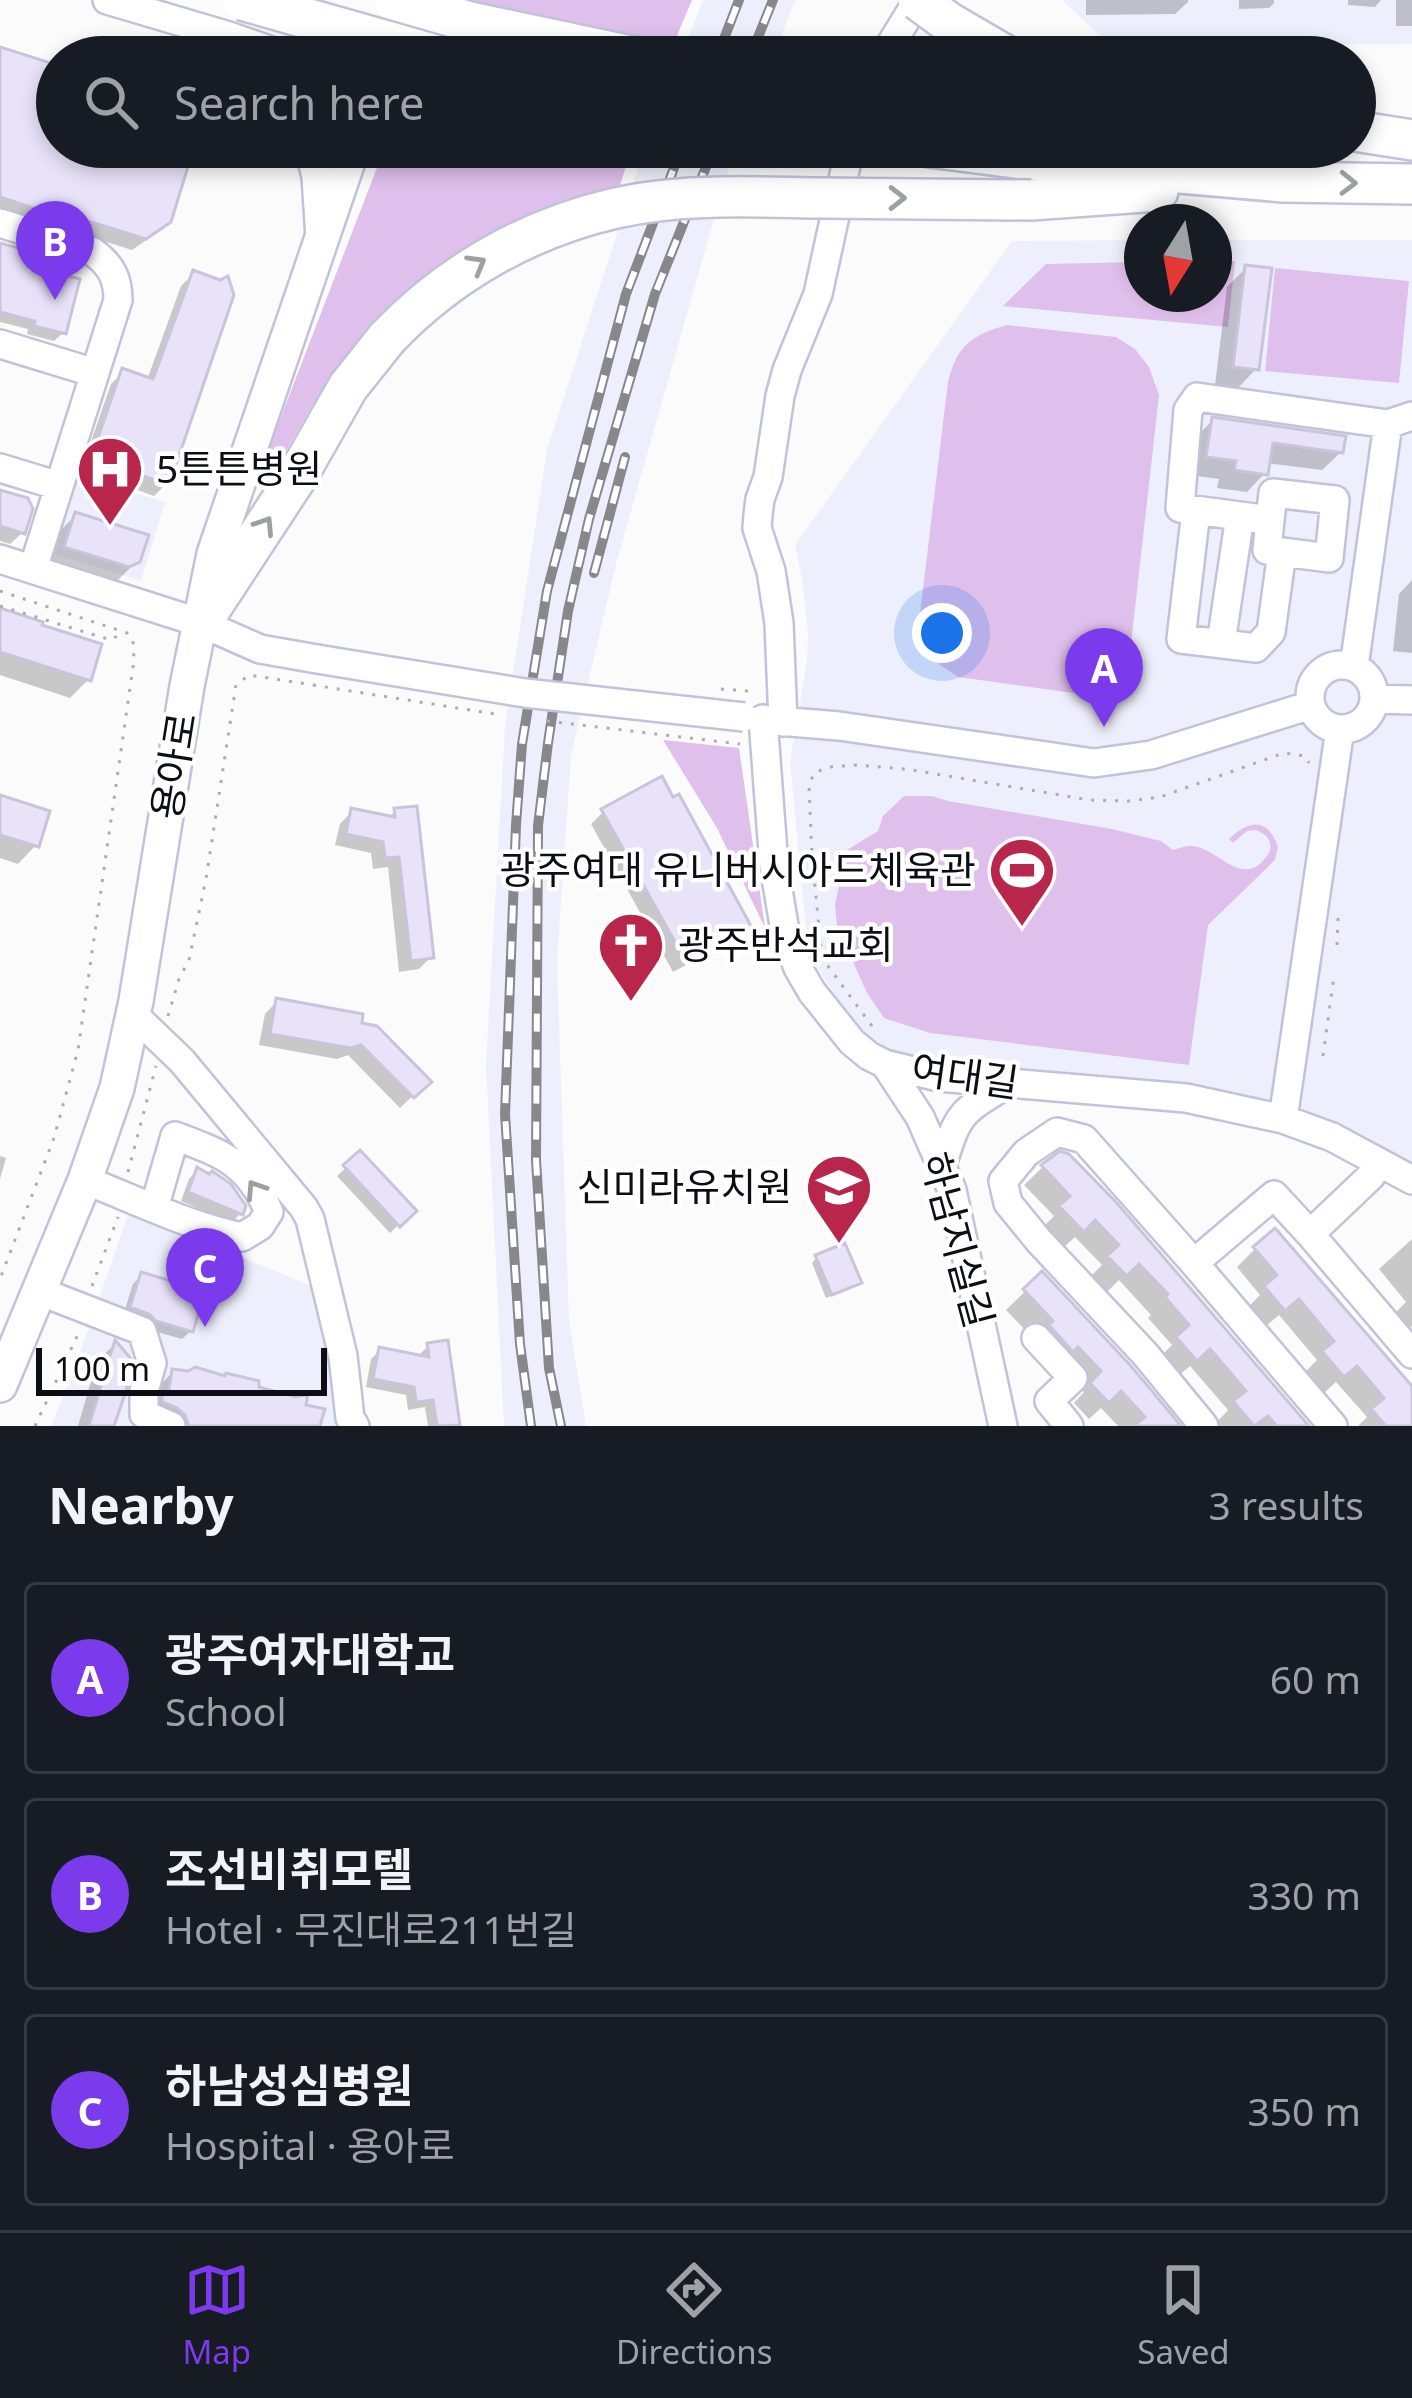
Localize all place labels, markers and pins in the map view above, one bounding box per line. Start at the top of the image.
pin: B [16,201,94,300]
hospital icon: 5튼튼병원 [75,434,145,528]
place label: 5튼튼병원 [156,441,322,494]
pin: A [1065,628,1143,727]
sports icon: 광주여대 유니버시아드체육관 [987,835,1057,929]
place label: 광주여대 유니버시아드체육관 [499,842,976,895]
church icon: 광주반석교회 [596,910,666,1004]
place label: 광주반석교회 [678,917,893,970]
school or university icon: 신미라유치원 [804,1152,874,1246]
place label: 신미라유치원 [577,1159,792,1212]
pin: C [166,1228,244,1327]

